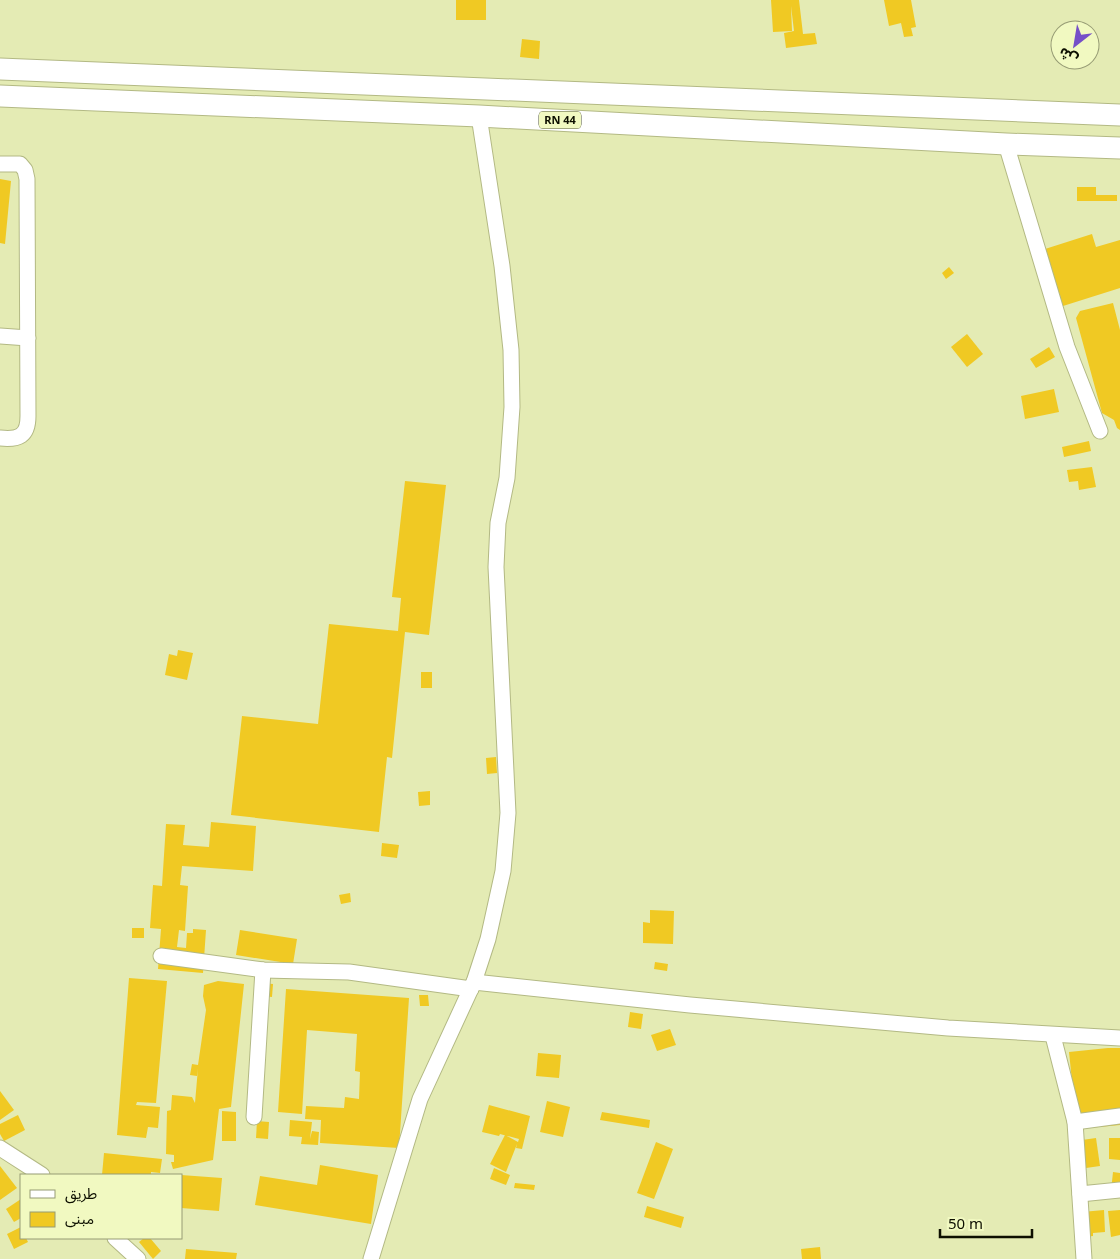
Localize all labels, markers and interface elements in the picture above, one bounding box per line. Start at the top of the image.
north arrow [1050,20,1100,70]
text: ش [1055,43,1081,70]
road number: RN 44 [539,112,581,128]
legend [20,1174,182,1239]
text: طريق [65,1183,97,1204]
scale bar [940,1206,1032,1238]
text: مبنى [65,1208,94,1228]
text: 50 m [948,1213,983,1233]

